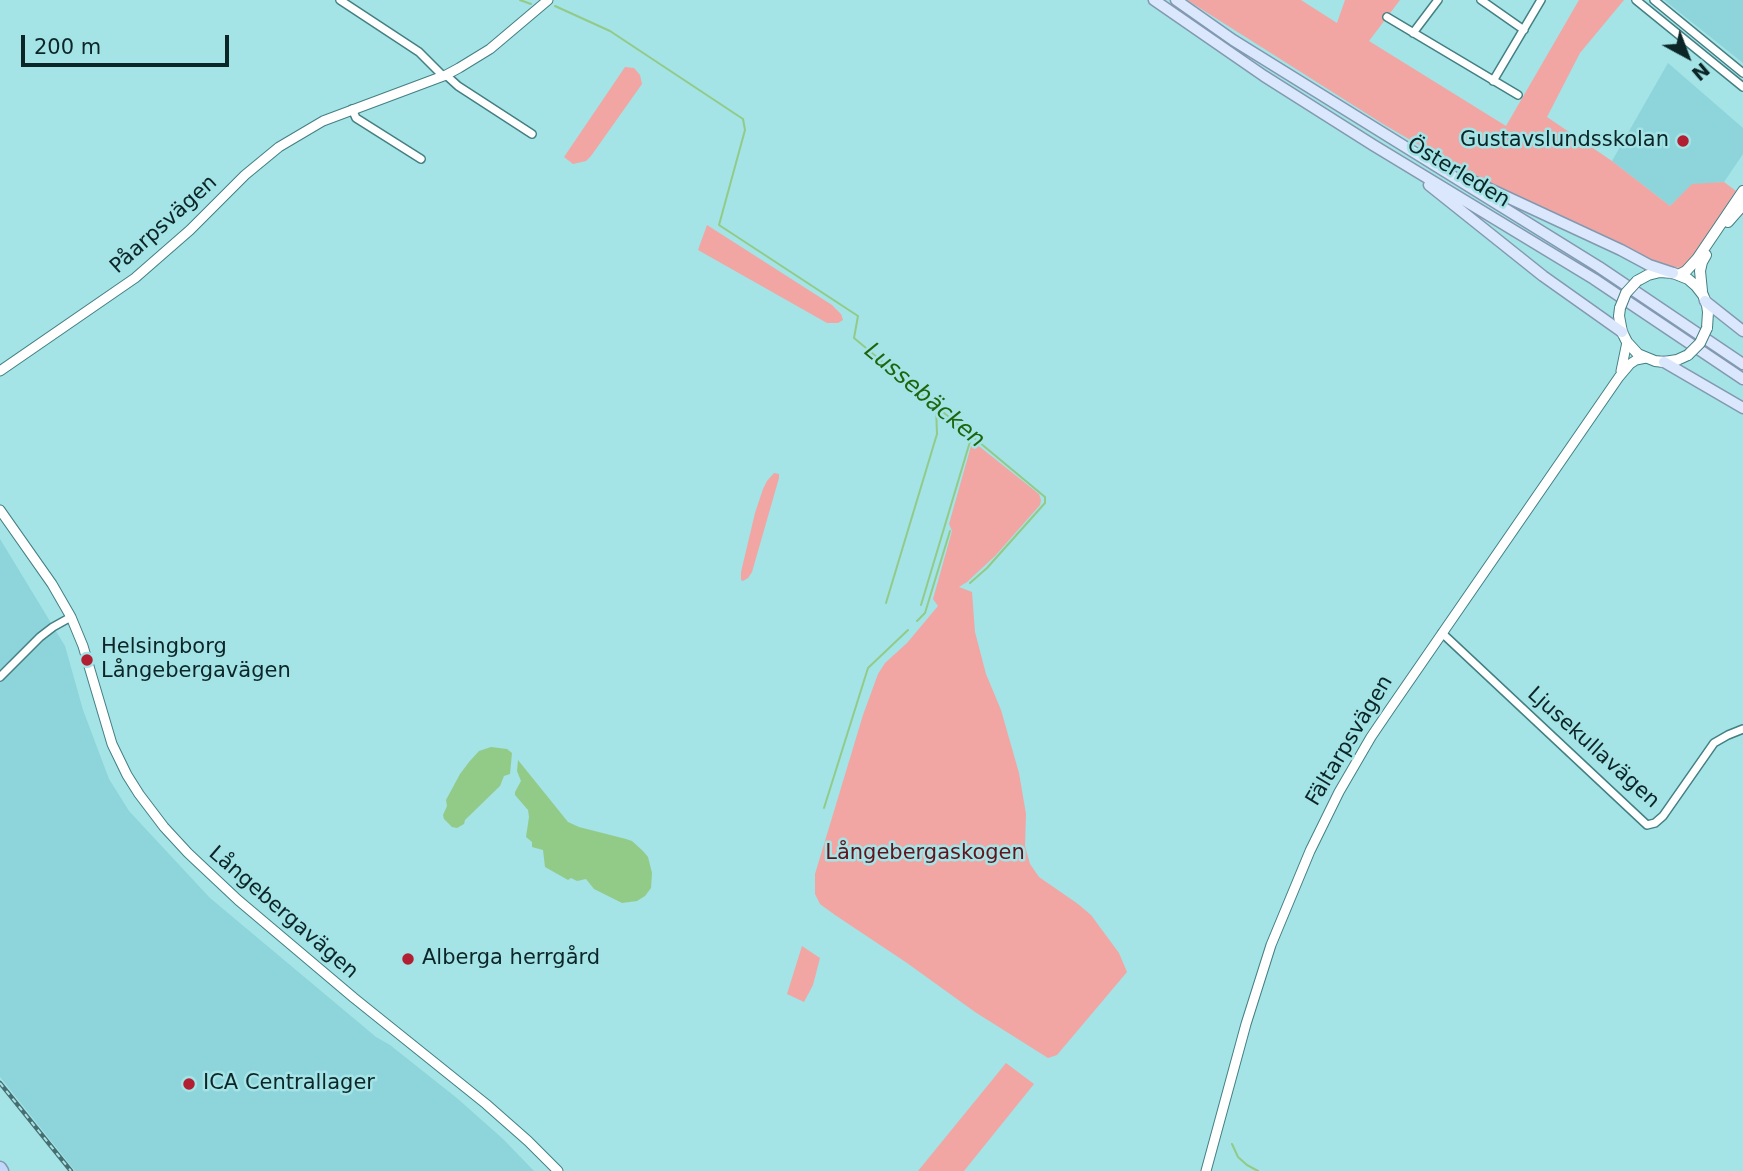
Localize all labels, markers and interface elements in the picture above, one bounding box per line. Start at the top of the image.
scale bar [24,21,233,65]
north arrow [1652,21,1722,91]
text: 200 m [34,35,101,59]
text: N [1688,58,1714,85]
place label: Gustavslundsskolan [1460,128,1669,154]
street label: Österleden [1402,132,1514,214]
marker: Gustavslundsskolan [1675,133,1691,149]
street label: Påarpsvägen [105,170,223,280]
water label: Lussebäcken [858,338,990,454]
place label: Helsingborg Långebergavägen [101,635,291,685]
marker: Helsingborg Långebergavägen [79,652,95,668]
street label: Fältarpsvägen [1301,671,1399,811]
street label: Ljusekullavägen [1522,682,1664,814]
street label: Långebergavägen [203,841,363,985]
park label: Långebergaskogen [825,841,1025,867]
place label: Alberga herrgård [422,946,600,972]
marker: Alberga herrgård [400,951,416,967]
place label: ICA Centrallager [203,1071,375,1097]
marker: ICA Centrallager [181,1076,197,1092]

